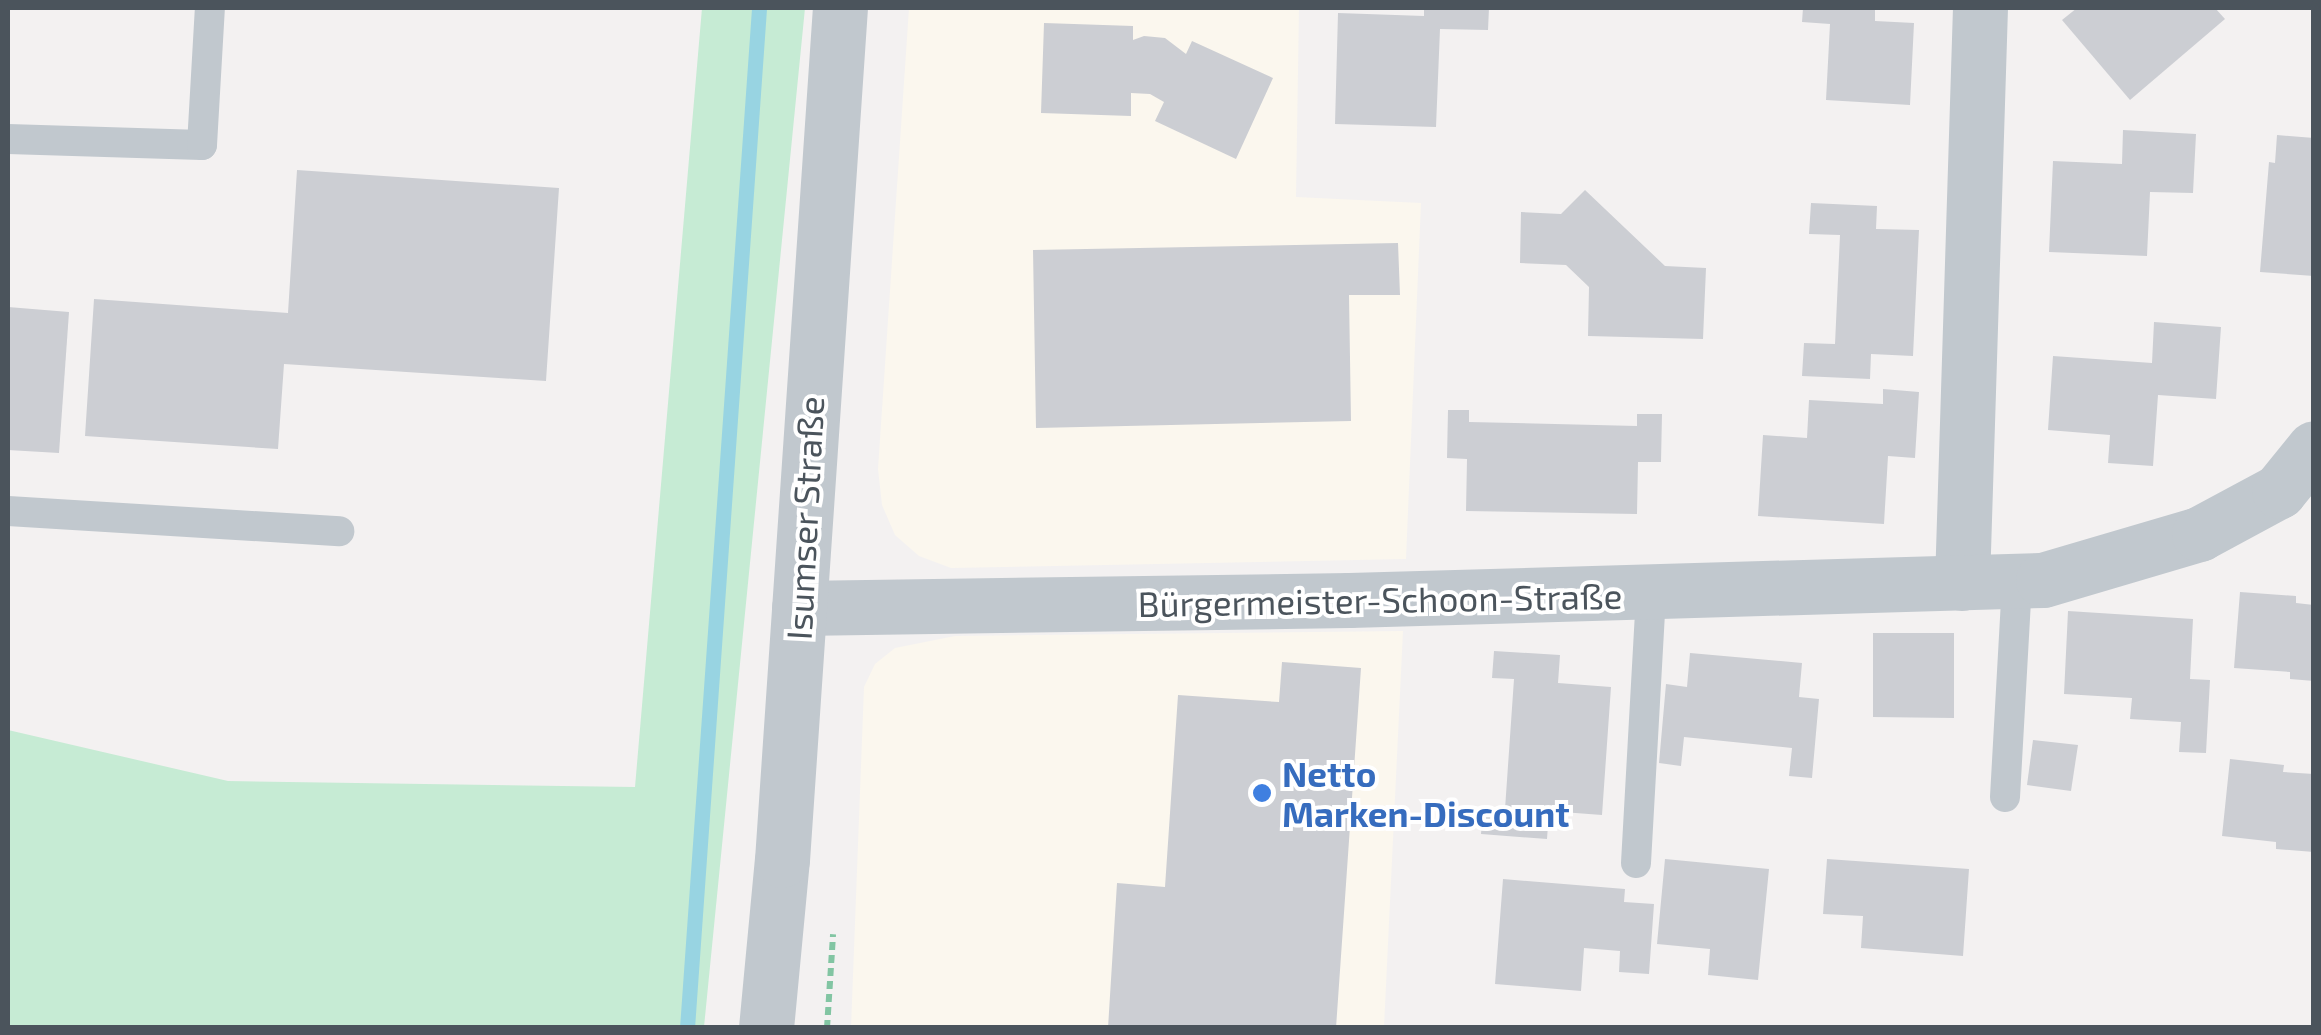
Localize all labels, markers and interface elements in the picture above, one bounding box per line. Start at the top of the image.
street label: Isumser Straße [777,395,831,641]
street label: Bürgermeister-Schoon-Straße [1137,574,1623,624]
place label: Netto Marken-Discount [1282,752,1570,834]
marker: Netto Marken-Discount [1251,782,1273,804]

